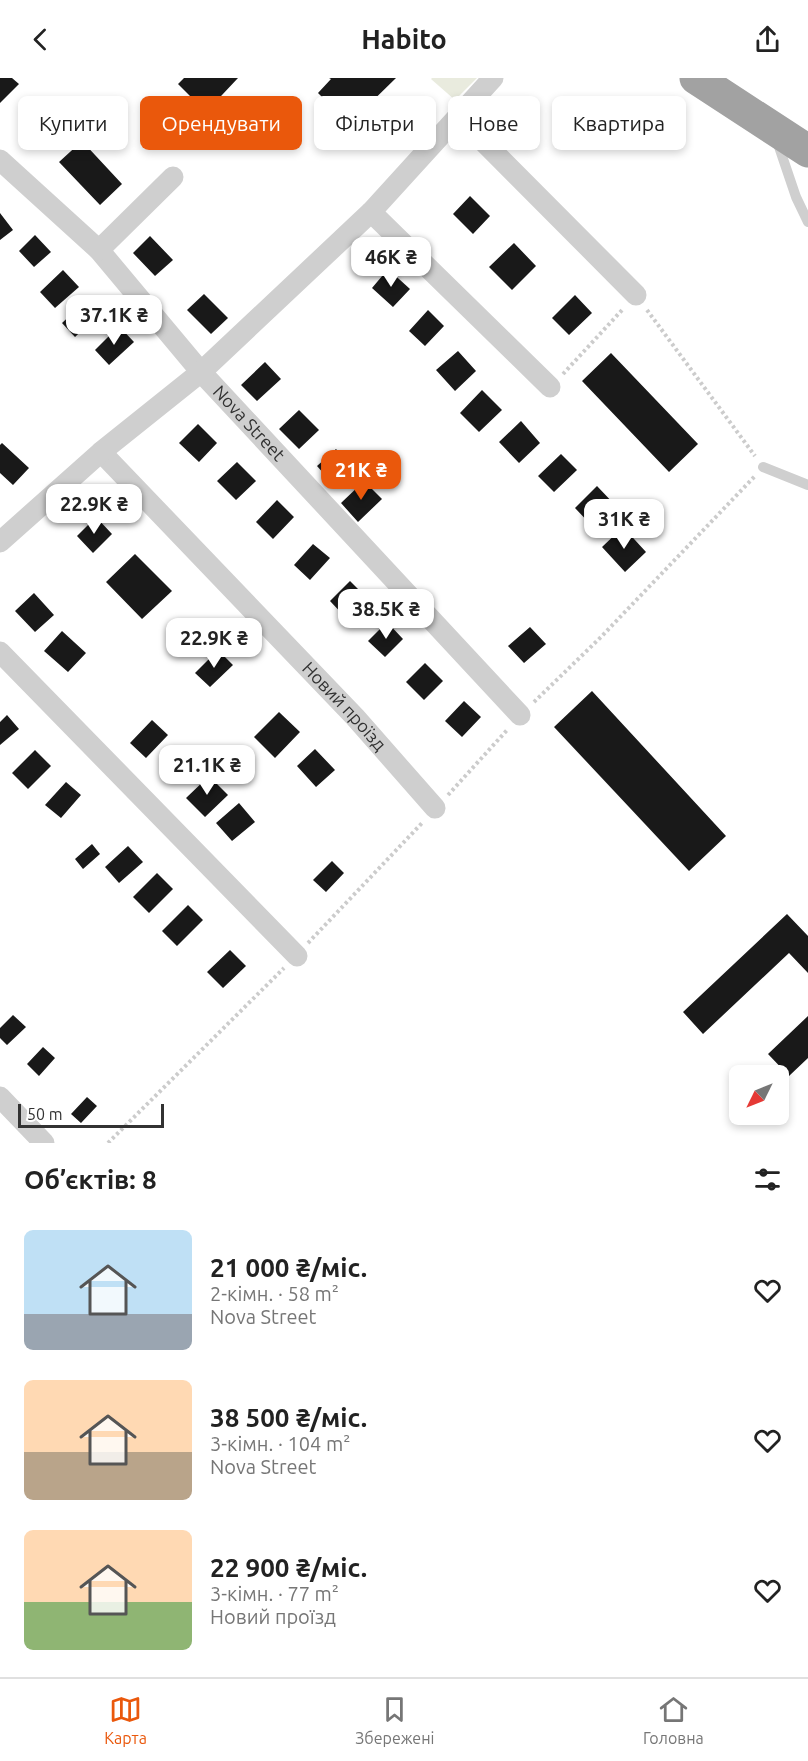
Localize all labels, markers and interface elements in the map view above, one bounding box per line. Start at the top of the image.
icon: back [24,23,57,56]
icon: share [751,23,784,56]
text: Habito [361,24,447,54]
chip: Купити [18,96,128,150]
chip: Орендувати [140,96,302,150]
chip: Фільтри [314,96,436,150]
chip: Нове [448,96,540,150]
chip: Квартира [552,96,686,150]
pin: 46K ₴ [349,237,433,288]
text: 46K ₴ [365,245,417,268]
pin: 37.1K ₴ [59,295,169,346]
text: 37.1K ₴ [80,303,148,326]
street label: Nova Street [210,381,289,465]
pin: 21K ₴ [319,450,403,501]
text: 21K ₴ [335,458,387,481]
pin: 22.9K ₴ [39,484,149,535]
text: 22.9K ₴ [60,492,128,515]
pin: 31K ₴ [582,499,666,550]
text: 31K ₴ [598,507,650,530]
pin: 38.5K ₴ [331,589,441,640]
text: 38.5K ₴ [352,597,420,620]
pin: 22.9K ₴ [159,618,269,669]
text: 22.9K ₴ [180,626,248,649]
street label: Новий проїзд [299,658,391,755]
pin: 21.1K ₴ [152,745,262,796]
text: 21.1K ₴ [173,753,241,776]
north arrow [729,1065,789,1125]
map controls [729,1065,789,1125]
scale bar [18,1101,164,1128]
text: 50 m [27,1105,63,1123]
icon: filters [751,1163,784,1196]
text: Об’єктів: 8 [24,1165,157,1194]
text: 21 000 ₴/міс. [210,1253,367,1282]
icon: home [72,1254,144,1326]
icon: heart [751,1274,784,1307]
text: 2-кімн. · 58 m² [210,1282,339,1305]
text: Nova Street [210,1305,316,1328]
text: 38 500 ₴/міс. [210,1403,367,1432]
icon: home [72,1404,144,1476]
icon: heart [751,1424,784,1457]
text: 3-кімн. · 104 m² [210,1432,350,1455]
text: Nova Street [210,1455,316,1478]
text: 22 900 ₴/міс. [210,1553,367,1582]
icon: home [72,1554,144,1626]
icon: heart [751,1574,784,1607]
text: 3-кімн. · 77 m² [210,1582,339,1605]
text: Новий проїзд [210,1605,336,1628]
tab: Карта [104,1693,147,1747]
tab: Збережені [355,1693,434,1747]
tab: Головна [643,1693,704,1747]

